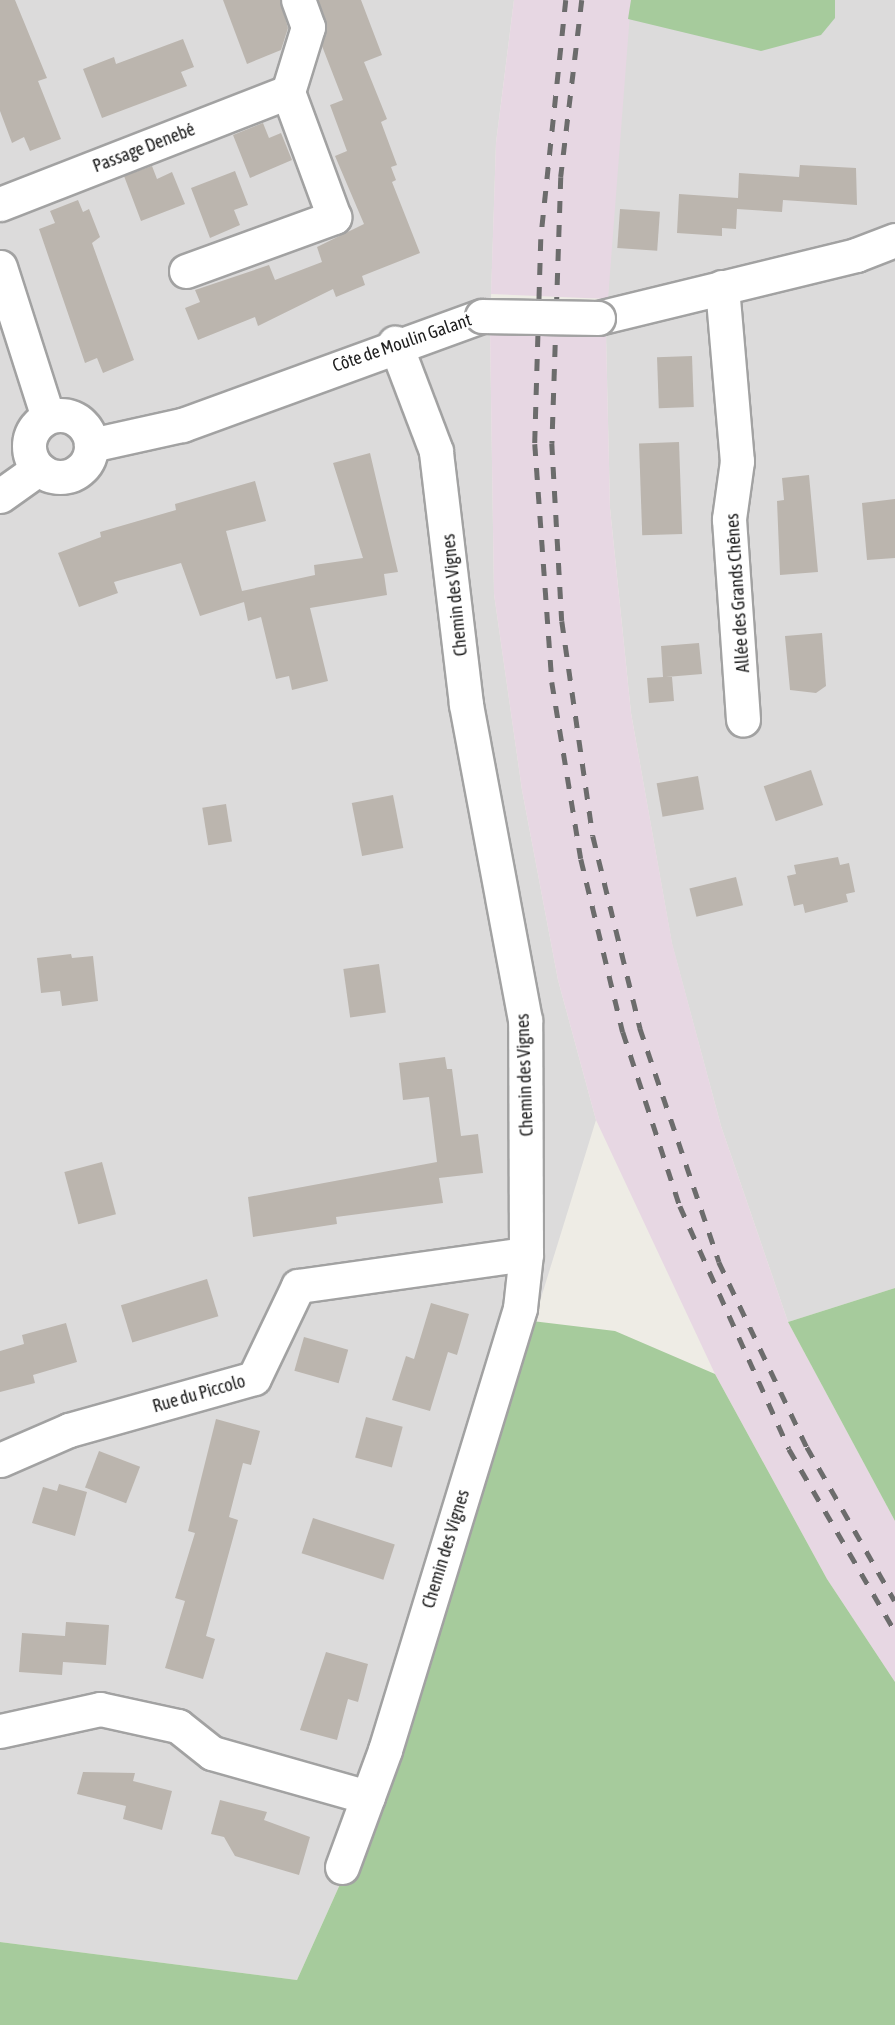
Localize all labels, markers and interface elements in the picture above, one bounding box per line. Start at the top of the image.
street label: Passage Denebé [90,119,198,177]
street label: Côte de Moulin Galant [330,309,474,377]
street label: Allée des Grands Chênes [722,513,754,673]
street label: Chemin des Vignes [438,533,472,657]
street label: Chemin des Vignes [512,1013,538,1137]
street label: Rue du Piccolo [150,1370,248,1418]
street label: Chemin des Vignes [418,1487,474,1611]

